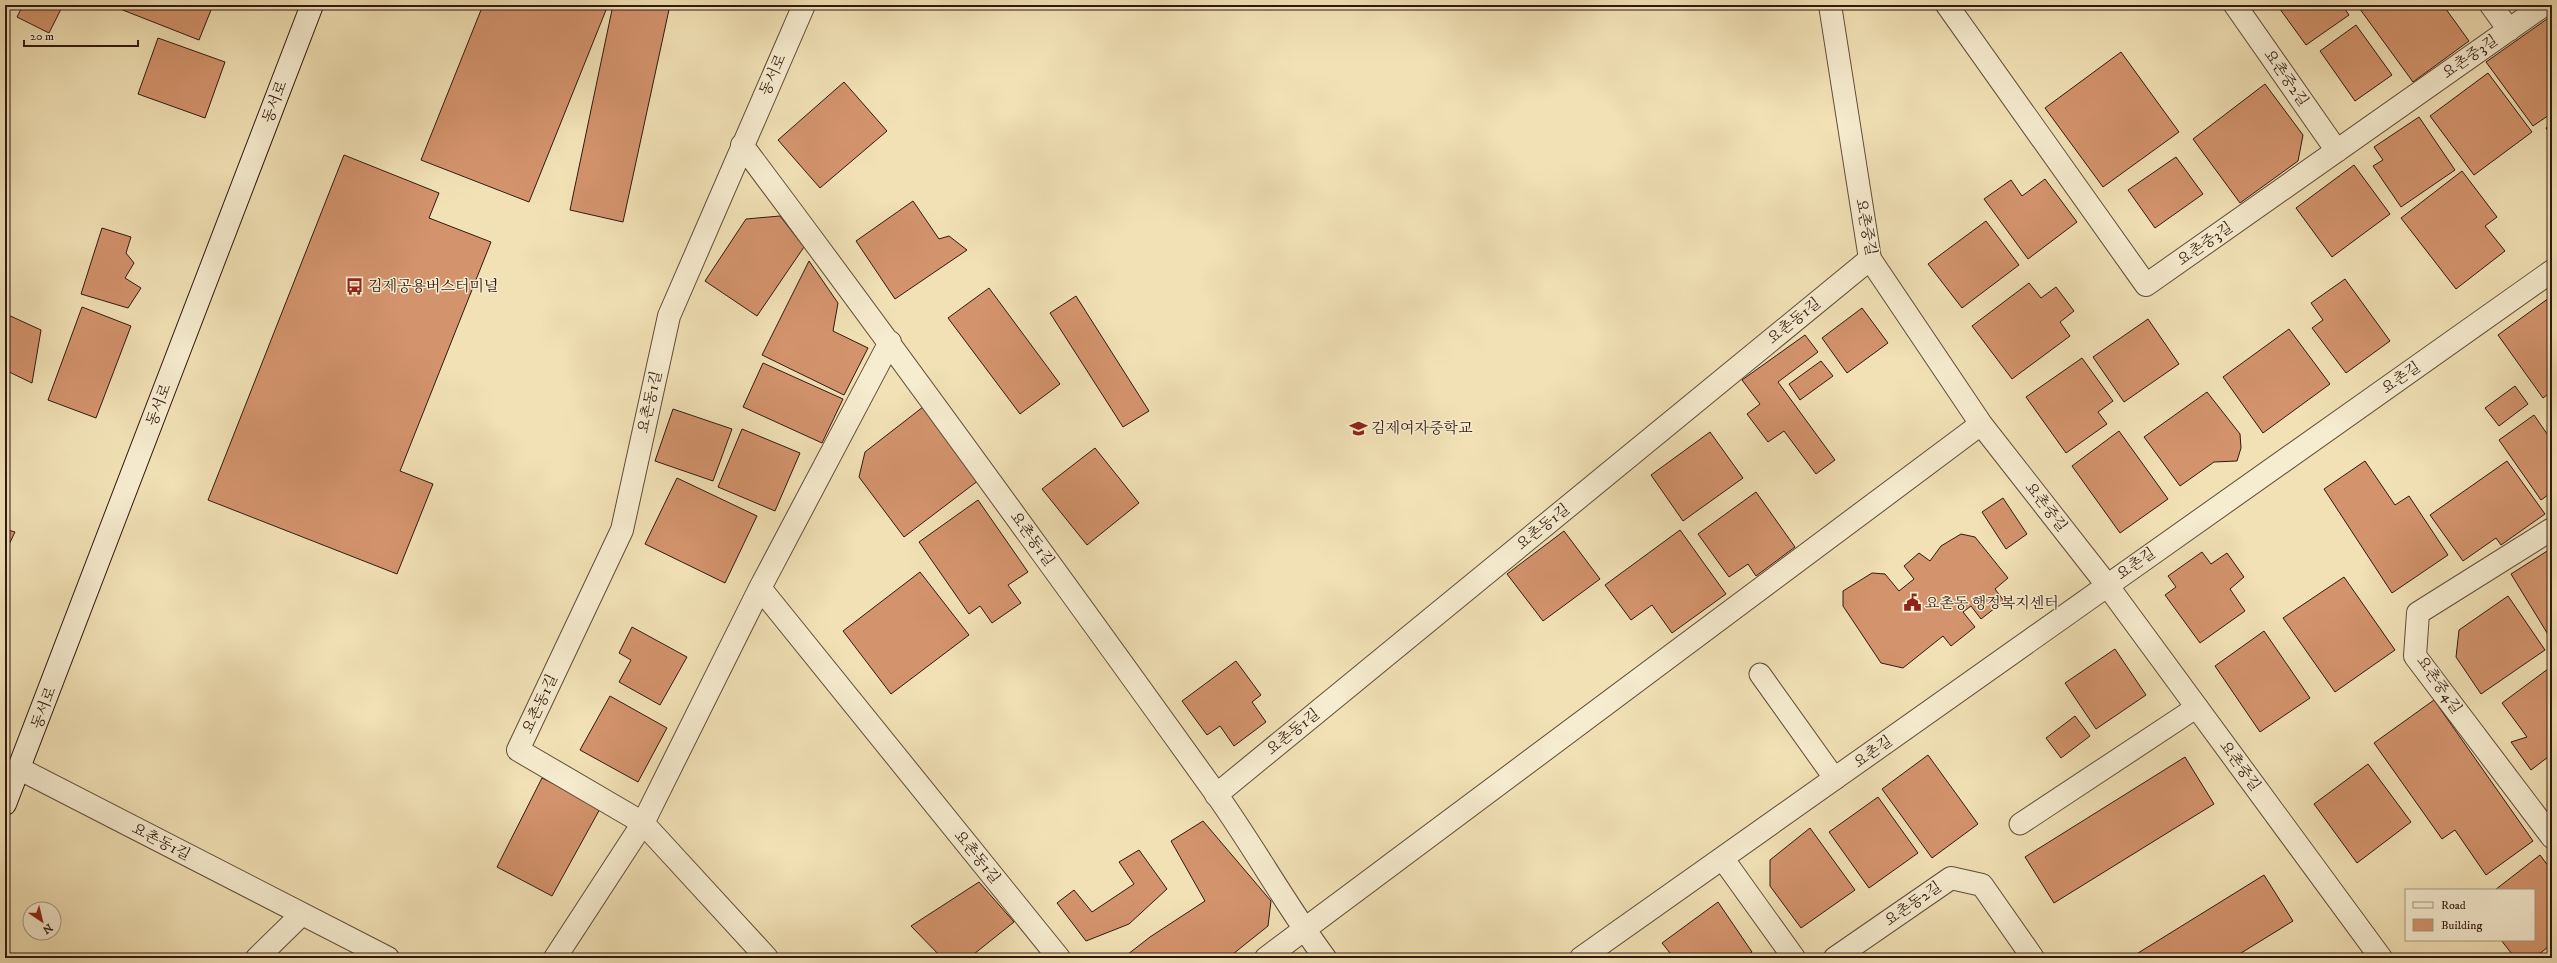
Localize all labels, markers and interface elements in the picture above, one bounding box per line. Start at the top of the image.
scale bar [24,22,138,48]
text: 20 m [30,29,54,44]
street label: 요촌중3길 [2439,31,2501,83]
street label: 요촌중2길 [2259,46,2313,110]
street label: 동서로 [755,51,791,99]
street label: 동서로 [258,78,292,126]
street label: 요촌중길 [1851,197,1881,257]
street label: 요촌중3길 [2174,218,2236,270]
bus stop icon: 김제공용버스터미널 [345,276,365,296]
place label: 김제공용버스터미널 [368,277,498,296]
street label: 요촌동1길 [1763,294,1825,348]
street label: 요촌길 [2378,358,2424,398]
street label: 요촌동1길 [634,369,666,435]
street label: 동서로 [142,381,176,429]
school or university icon: 김제여자중학교 [1348,418,1368,438]
place label: 김제여자중학교 [1371,419,1473,438]
street label: 요촌중길 [2021,478,2071,536]
street label: 요촌동1길 [1512,500,1574,554]
street label: 요촌동1길 [1006,508,1058,570]
street label: 요촌길 [2113,544,2159,584]
public building icon: 요촌동 행정복지센터 [1902,593,1922,613]
place label: 요촌동 행정복지센터 [1925,594,2059,613]
street label: 요촌중4길 [2412,652,2466,718]
street label: 요촌동1길 [518,671,562,737]
street label: 동서로 [27,684,61,732]
street label: 요촌동1길 [1262,705,1324,759]
street label: 요촌길 [1850,732,1896,772]
street label: 요촌중길 [2215,737,2265,795]
street label: 요촌동1길 [128,819,194,865]
street label: 요촌동1길 [950,826,1004,888]
street label: 요촌동2길 [1881,877,1945,931]
legend [2405,889,2535,941]
text: Road [2441,898,2466,913]
north arrow [22,901,62,941]
text: Building [2441,918,2482,933]
text: N [39,920,55,937]

